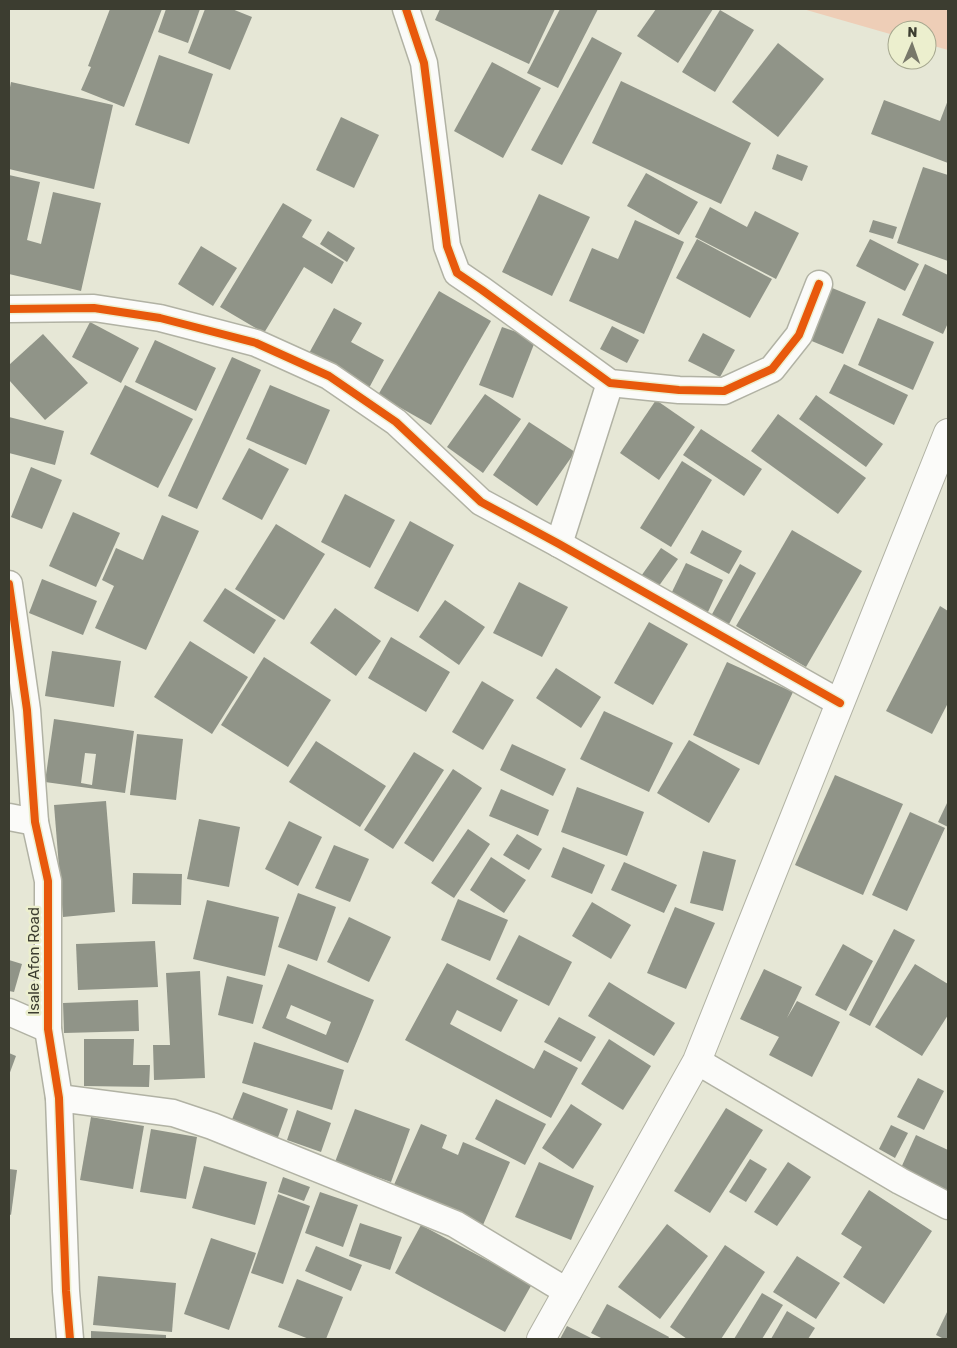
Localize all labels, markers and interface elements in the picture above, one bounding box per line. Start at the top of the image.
north arrow [887,20,937,70]
text: N [907,24,918,41]
street label: Isale Afon Road [25,907,43,1015]

